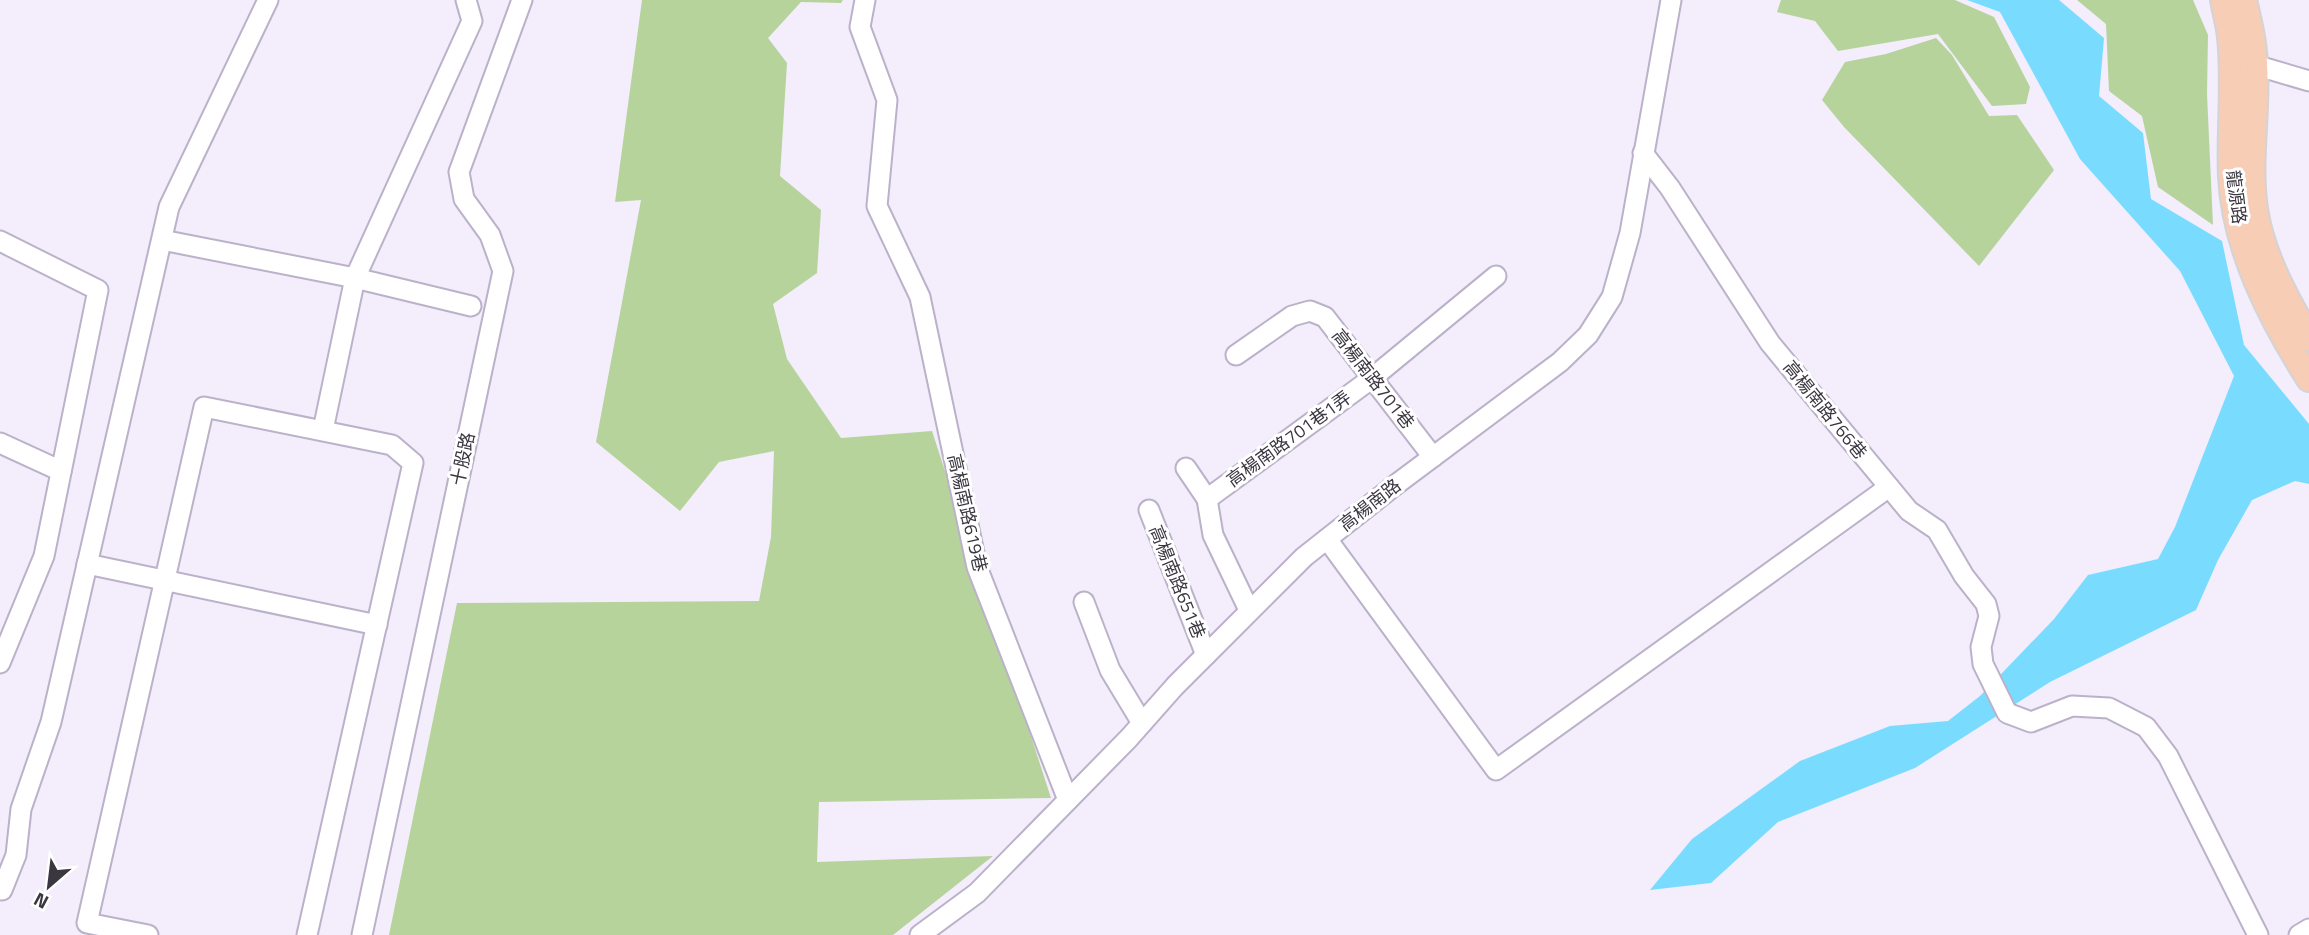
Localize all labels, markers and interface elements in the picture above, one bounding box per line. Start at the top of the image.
street label: 龍源路 [2220,168,2253,225]
street label: 高楊南路701巷 [1326,323,1421,434]
street label: 高楊南路766巷 [1777,354,1874,465]
street label: 高楊南路701巷1弄 [1221,384,1357,493]
street label: 十股路 [444,430,481,488]
street label: 高楊南路619巷 [941,451,994,575]
street label: 高楊南路 [1333,472,1406,537]
street label: 高楊南路651巷 [1142,521,1213,643]
north arrow [14,851,84,921]
text: N [28,886,53,917]

